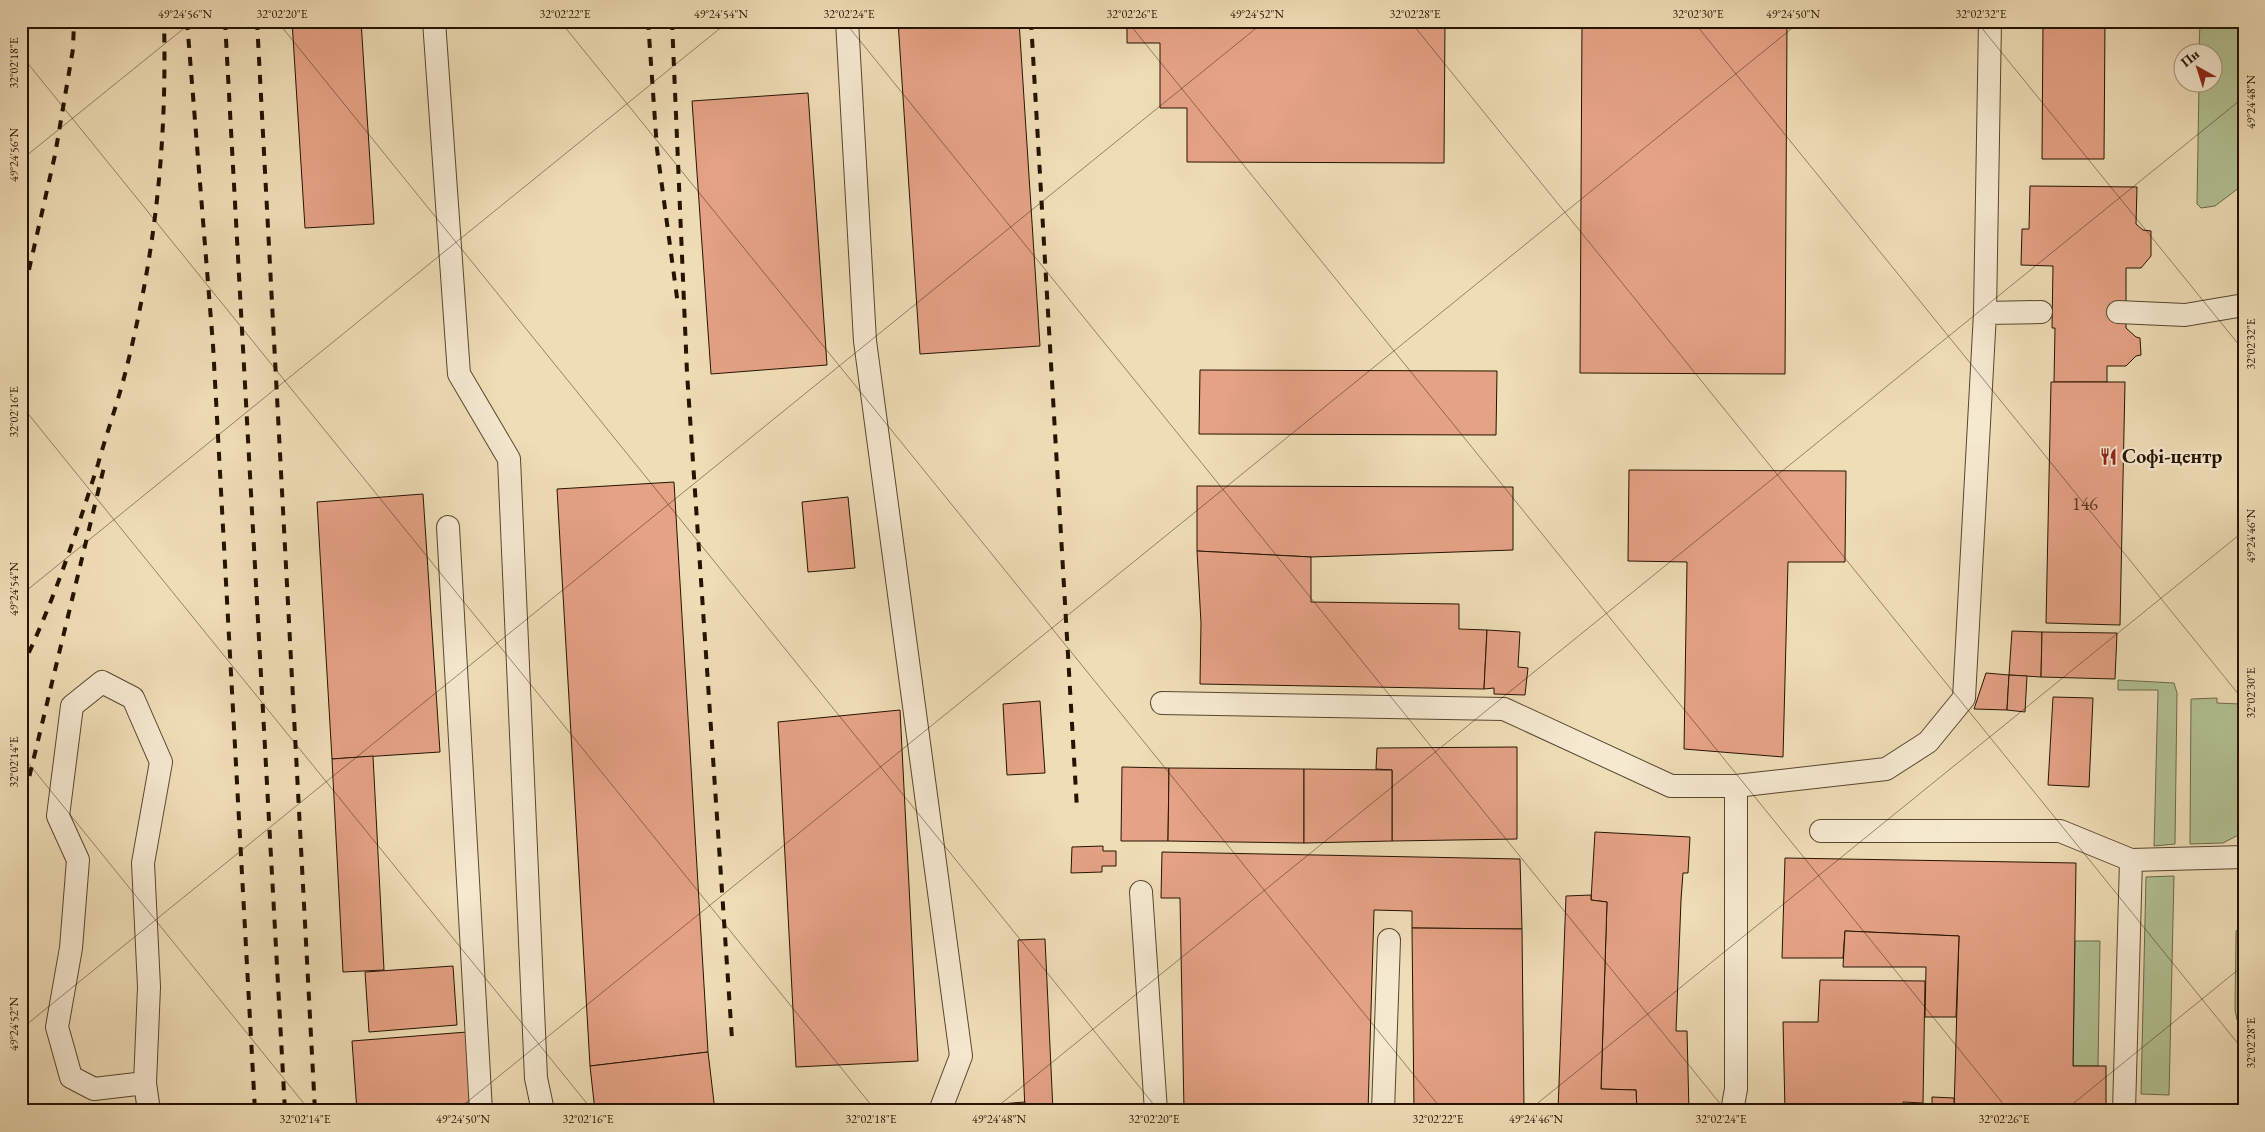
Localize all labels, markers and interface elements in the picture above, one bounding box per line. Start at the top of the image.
text: 49°24'56"N [158,6,212,22]
text: 32°02'20"E [256,6,308,22]
text: 32°02'22"E [539,6,591,22]
text: 49°24'54"N [694,6,748,22]
text: 32°02'24"E [823,6,875,22]
text: 32°02'26"E [1106,6,1158,22]
text: 49°24'52"N [1230,6,1284,22]
text: 32°02'28"E [1389,6,1441,22]
text: 32°02'30"E [1672,6,1724,22]
text: 49°24'50"N [1766,6,1820,22]
text: 32°02'32"E [1955,6,2007,22]
text: 32°02'18"E [6,37,22,89]
north arrow [2172,42,2222,92]
text: Пн [2177,45,2203,71]
text: 49°24'48"N [2243,75,2259,129]
text: 49°24'56"N [6,128,22,182]
text: 32°02'32"E [2243,318,2259,370]
text: 32°02'16"E [6,386,22,438]
place label: Софі-центр [2122,443,2222,469]
restaurant icon: Софі-центр [2098,446,2118,466]
house number: 146 [2072,492,2098,515]
text: 49°24'46"N [2243,509,2259,563]
text: 49°24'54"N [6,562,22,616]
text: 32°02'30"E [2243,667,2259,719]
text: 32°02'14"E [6,736,22,788]
text: 49°24'52"N [6,997,22,1051]
text: 32°02'28"E [2243,1017,2259,1069]
text: 32°02'14"E [279,1111,331,1127]
text: 49°24'50"N [436,1111,490,1127]
text: 32°02'16"E [562,1111,614,1127]
text: 32°02'18"E [845,1111,897,1127]
text: 49°24'48"N [972,1111,1026,1127]
text: 32°02'20"E [1128,1111,1180,1127]
text: 32°02'22"E [1412,1111,1464,1127]
text: 49°24'46"N [1509,1111,1563,1127]
text: 32°02'24"E [1695,1111,1747,1127]
text: 32°02'26"E [1978,1111,2030,1127]

